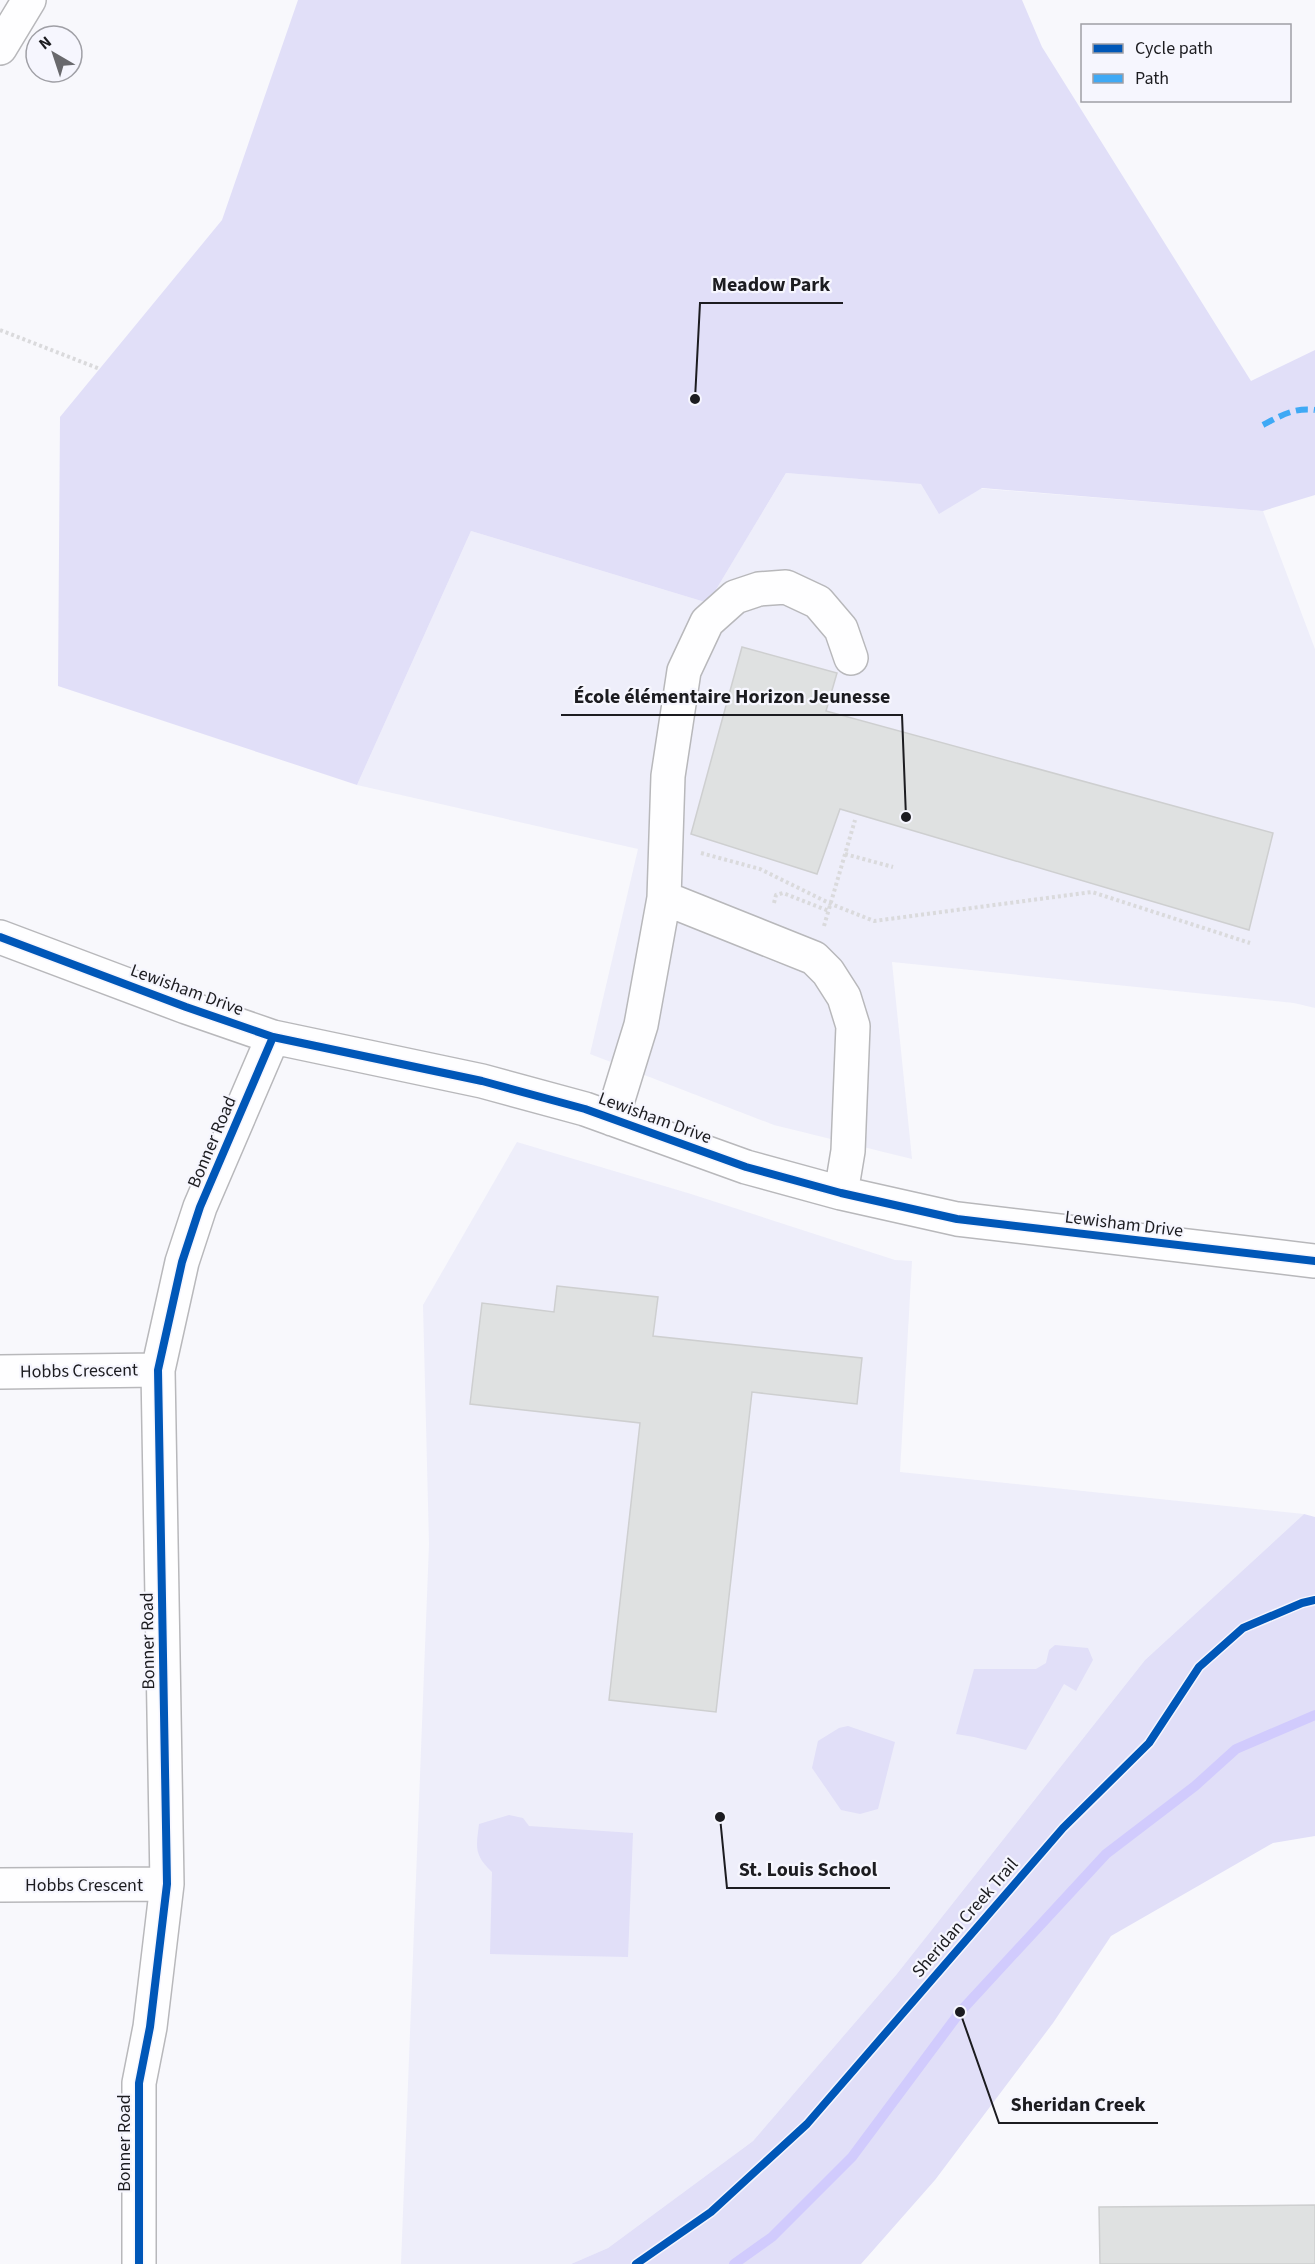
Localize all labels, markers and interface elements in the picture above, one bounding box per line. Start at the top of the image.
north arrow [24,24,84,84]
legend [1081,24,1291,102]
text: N [34,31,56,55]
text: Cycle path [1135,36,1213,61]
text: Path [1135,66,1169,91]
callout: Meadow Park [700,265,843,303]
text: Meadow Park [712,271,830,299]
callout: École élémentaire Horizon Jeunesse [561,677,902,715]
text: École élémentaire Horizon Jeunesse [574,683,890,711]
street label: Lewisham Drive [127,958,247,1022]
street label: Lewisham Drive [595,1086,715,1150]
street label: Bonner Road [181,1092,243,1192]
street label: Lewisham Drive [1063,1204,1185,1244]
street label: Hobbs Crescent [20,1357,138,1385]
street label: Bonner Road [135,1592,161,1690]
callout: St. Louis School [727,1850,890,1888]
street label: Sheridan Creek Trail [906,1853,1024,1983]
text: St. Louis School [739,1856,878,1884]
street label: Hobbs Crescent [25,1873,143,1898]
callout: Sheridan Creek [999,2085,1158,2123]
text: Sheridan Creek [1011,2091,1145,2119]
street label: Bonner Road [112,2094,137,2192]

